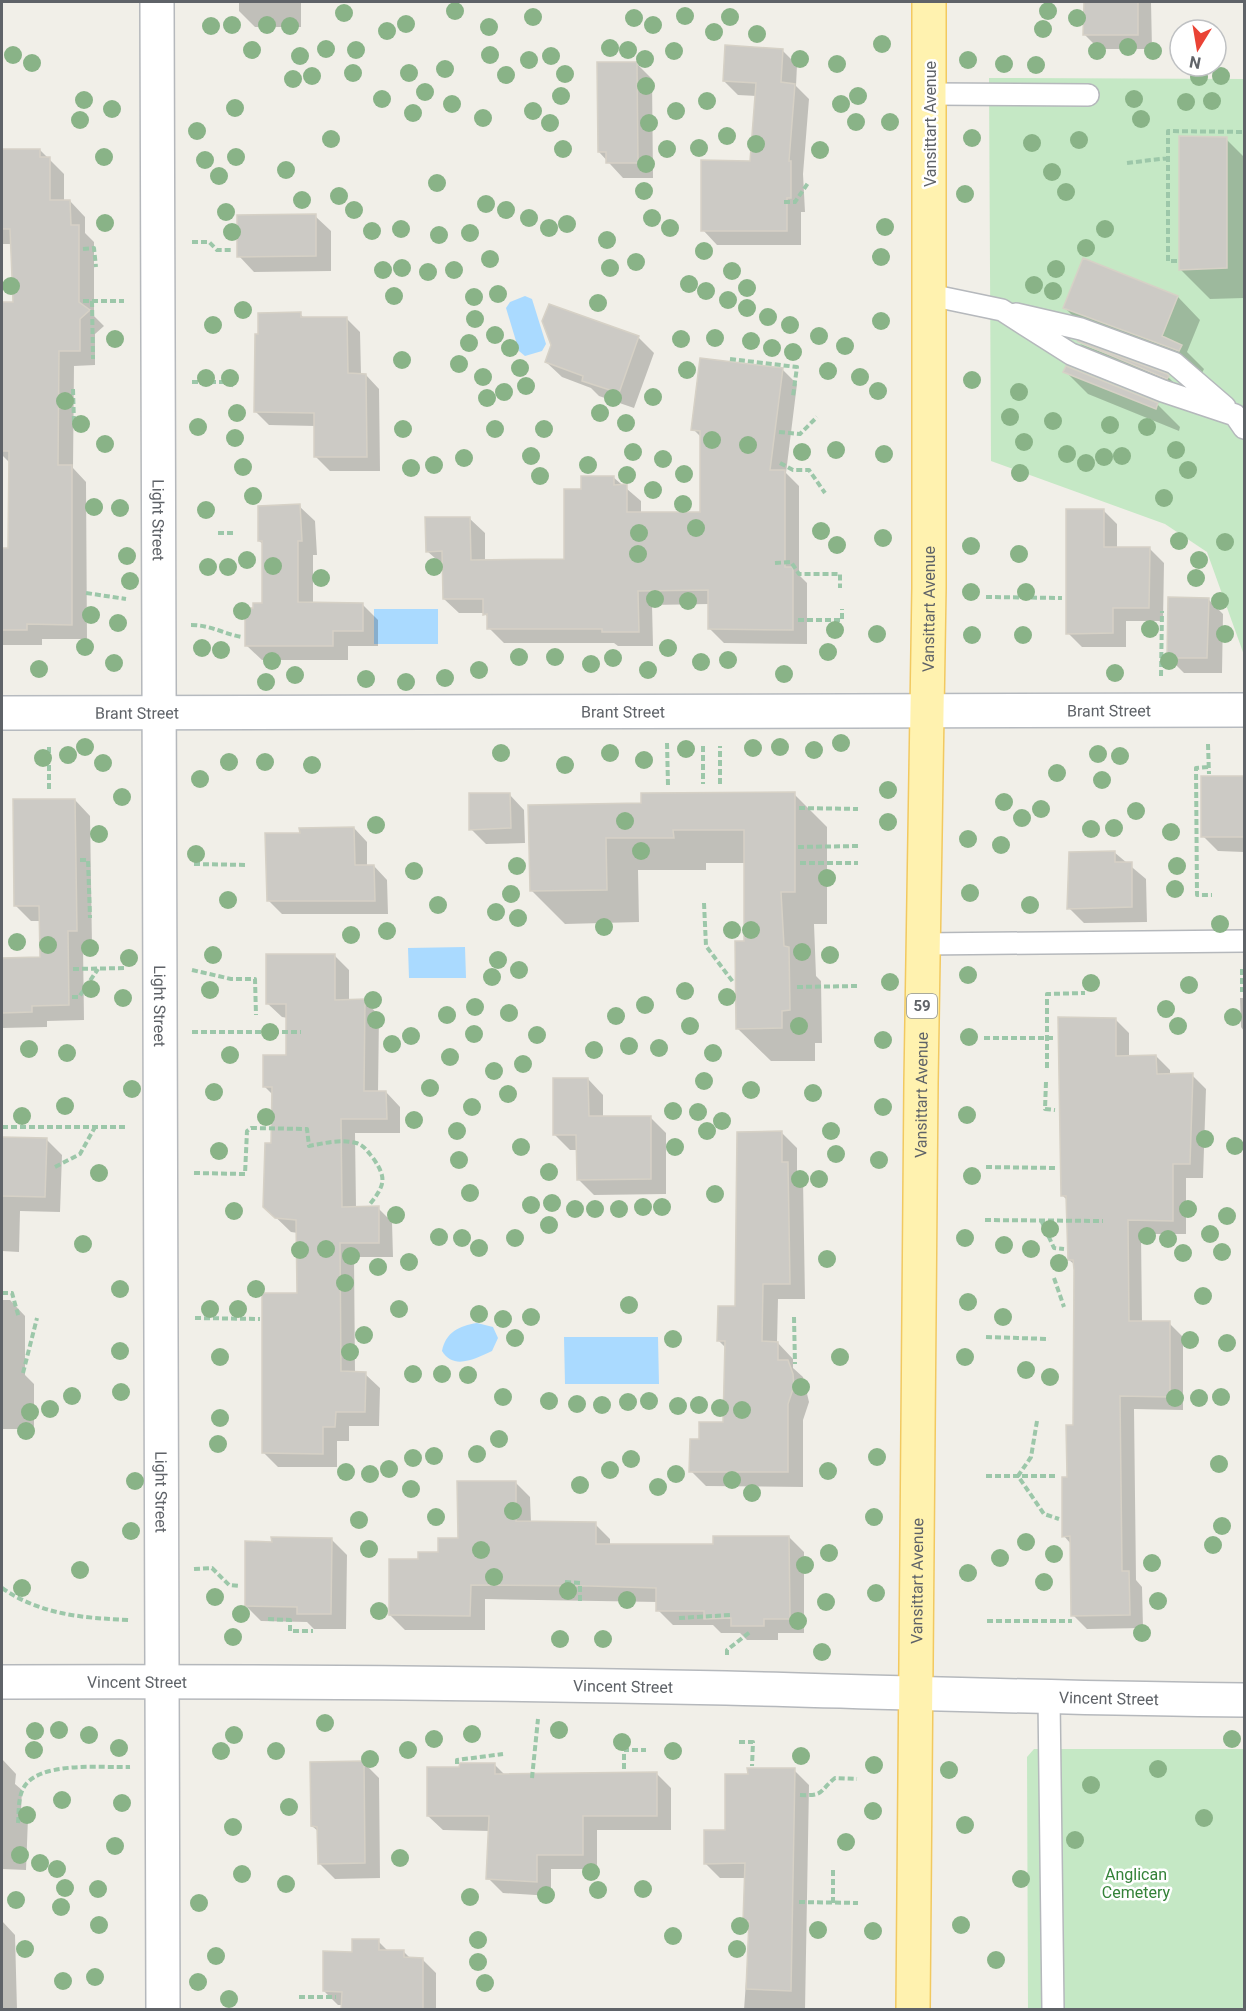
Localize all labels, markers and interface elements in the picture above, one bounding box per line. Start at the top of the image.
north arrow [1168,18,1228,78]
text: N [1188,52,1203,73]
street label: Vansittart Avenue [921,61,940,187]
street label: Light Street [148,479,168,561]
street label: Vansittart Avenue [919,546,939,672]
street label: Brant Street [1067,701,1151,720]
street label: Brant Street [581,702,665,722]
street label: Brant Street [95,704,179,723]
street label: Light Street [150,965,169,1047]
road number: 59 [907,994,937,1018]
street label: Vansittart Avenue [911,1032,932,1158]
street label: Light Street [151,1451,171,1533]
street label: Vansittart Avenue [907,1518,927,1644]
street label: Vincent Street [87,1673,187,1692]
street label: Vincent Street [573,1676,673,1697]
street label: Vincent Street [1059,1688,1159,1709]
park label: Anglican Cemetery [1102,1865,1171,1902]

